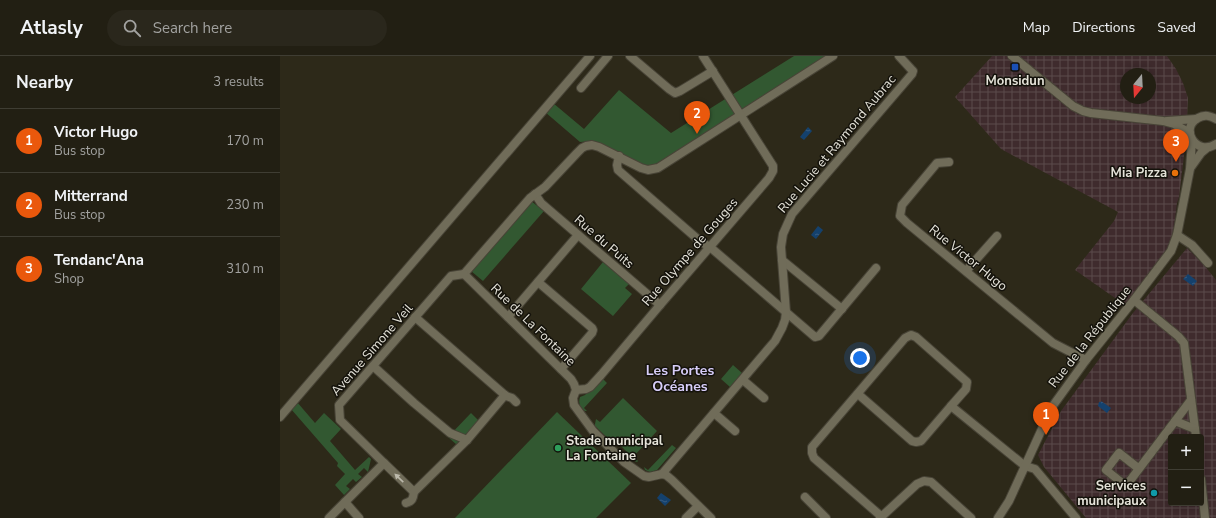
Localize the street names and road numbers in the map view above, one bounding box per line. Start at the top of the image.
street label: Rue Lucie et Raymond Aubrac [774,71,900,217]
street label: Rue Olympe de Gouges [638,194,742,310]
street label: Rue du Puits [570,211,638,273]
street label: Rue Victor Hugo [925,221,1011,295]
street label: Rue de La Fontaine [487,280,579,370]
street label: Rue de la République [1045,282,1136,392]
street label: Avenue Simone Veil [327,300,417,400]

